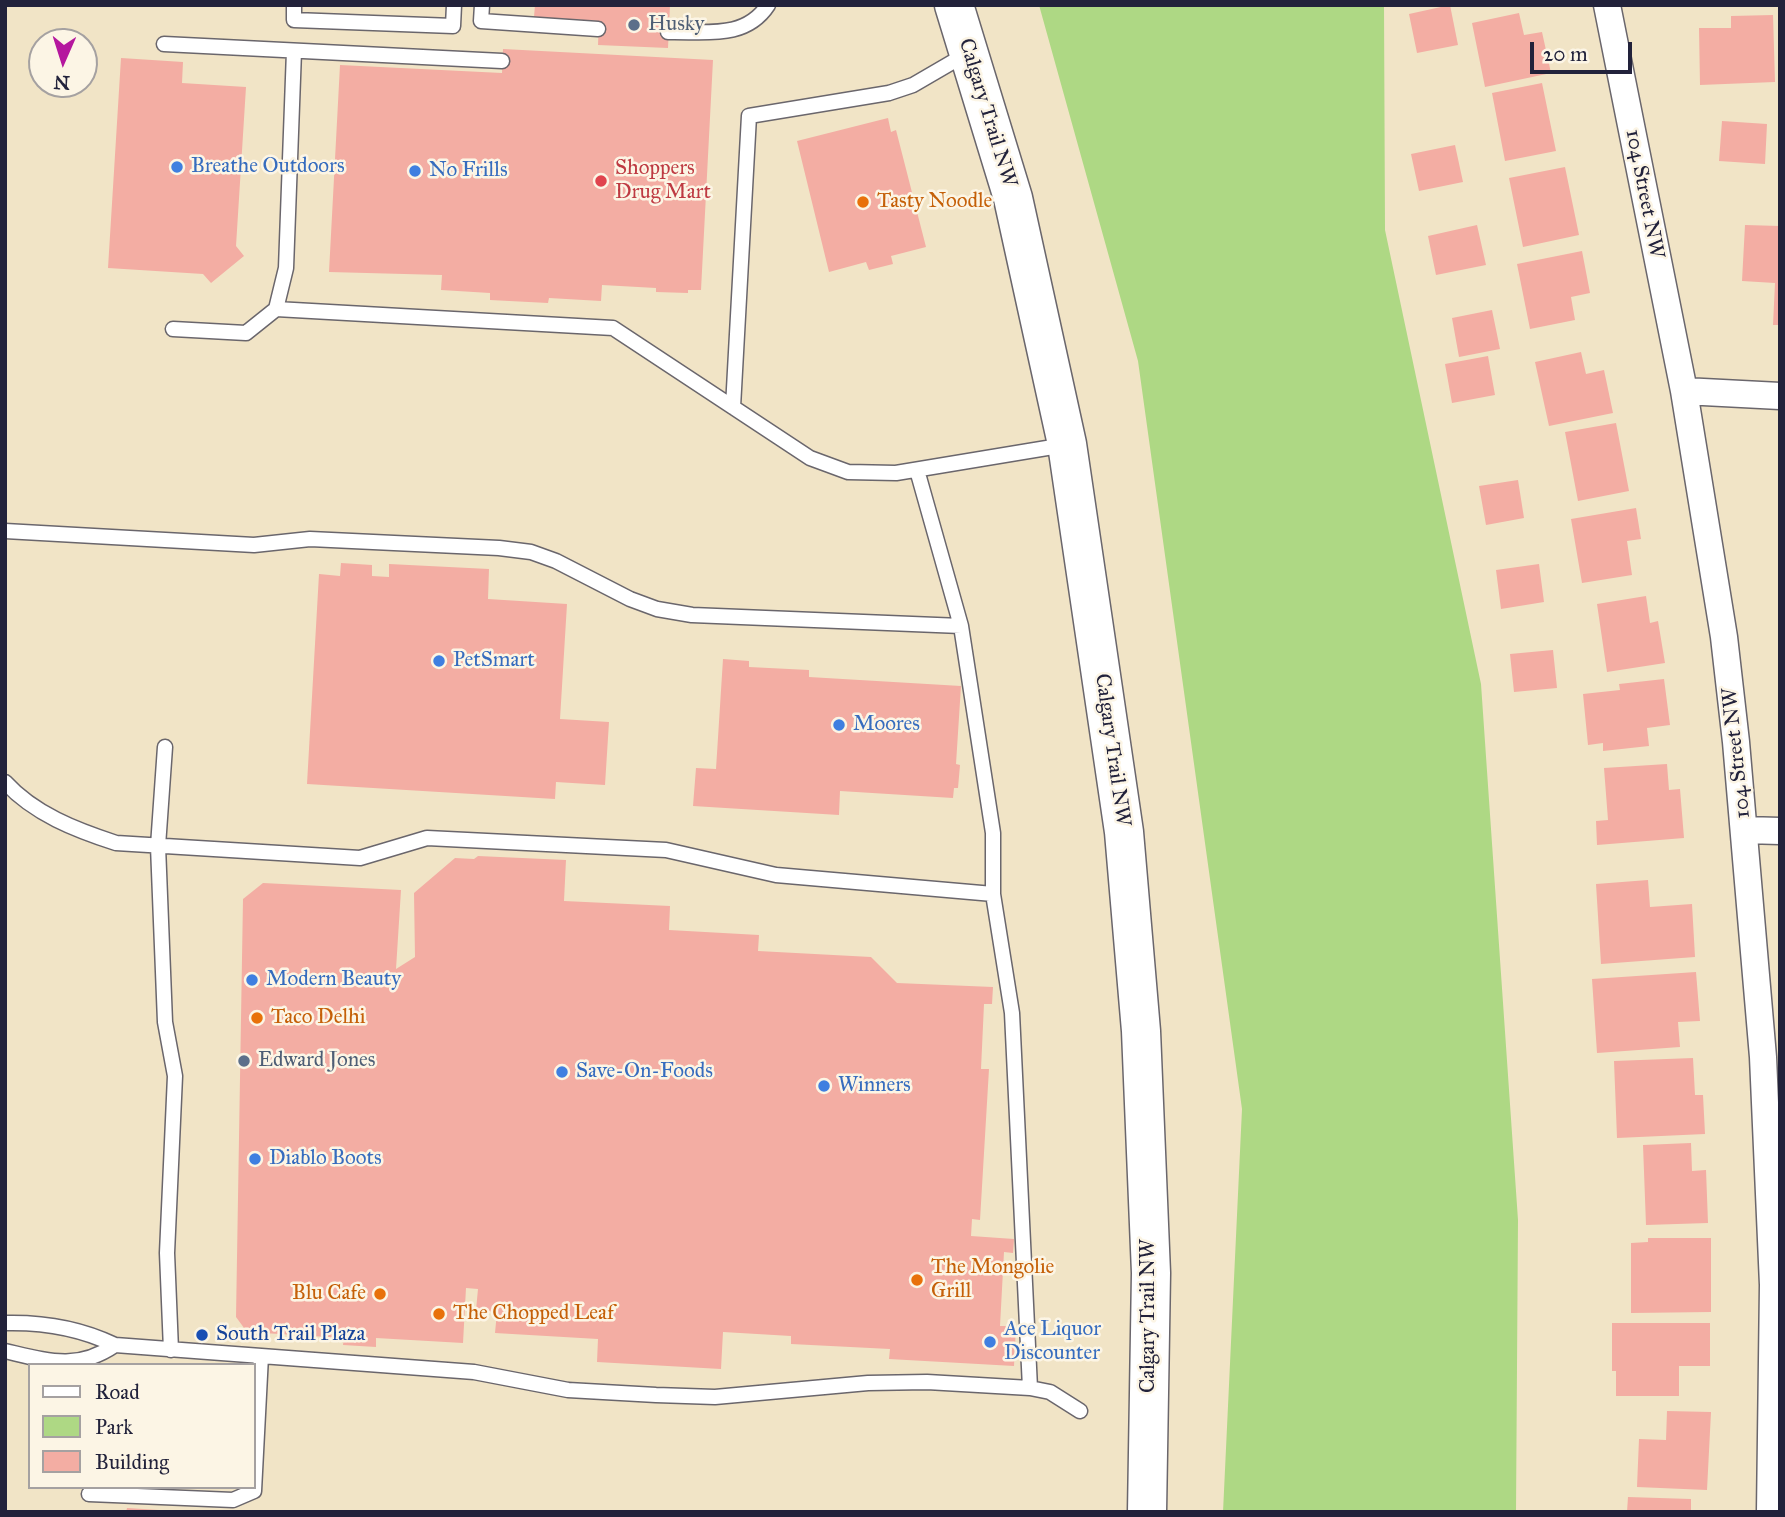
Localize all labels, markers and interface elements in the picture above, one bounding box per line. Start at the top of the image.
place label: Husky [648,12,704,38]
marker: Husky [626,17,642,33]
north arrow [28,28,98,98]
scale bar [1533,28,1634,72]
street label: Calgary Trail NW [952,36,1022,190]
text: 20 m [1543,41,1588,67]
text: N [53,71,71,94]
street label: 104 Street NW [1619,127,1669,261]
place label: Breathe Outdoors [191,154,345,180]
place label: Shoppers Drug Mart [615,156,711,206]
place label: No Frills [429,158,508,184]
marker: Breathe Outdoors [169,159,185,175]
marker: No Frills [407,163,423,179]
marker: Shoppers Drug Mart [593,173,609,189]
place label: Tasty Noodle [877,189,992,215]
marker: Tasty Noodle [855,194,871,210]
place label: PetSmart [453,648,535,674]
marker: PetSmart [431,653,447,669]
street label: Calgary Trail NW [1089,672,1135,828]
street label: 104 Street NW [1718,686,1756,820]
place label: Moores [853,712,920,738]
marker: Moores [831,717,847,733]
place label: Modern Beauty [266,967,401,993]
marker: Modern Beauty [244,972,260,988]
place label: Taco Delhi [271,1005,366,1031]
marker: Taco Delhi [249,1010,265,1026]
place label: Edward Jones [258,1048,375,1074]
marker: Edward Jones [236,1053,252,1069]
place label: Save-On-Foods [576,1059,713,1085]
marker: Save-On-Foods [554,1064,570,1080]
place label: Winners [838,1073,911,1099]
marker: Winners [816,1078,832,1094]
place label: Diablo Boots [269,1146,382,1172]
marker: Diablo Boots [247,1151,263,1167]
street label: Calgary Trail NW [1136,1239,1162,1393]
place label: The Mongolie Grill [931,1255,1054,1305]
marker: The Mongolie Grill [909,1272,925,1288]
place label: Blu Cafe [292,1281,366,1307]
marker: Blu Cafe [372,1286,388,1302]
place label: The Chopped Leaf [453,1301,614,1327]
marker: The Chopped Leaf [431,1306,447,1322]
place label: Ace Liquor Discounter [1004,1317,1101,1367]
place label: South Trail Plaza [216,1322,365,1348]
marker: South Trail Plaza [194,1327,210,1343]
marker: Ace Liquor Discounter [982,1334,998,1350]
legend [28,1363,256,1489]
text: Road [95,1379,140,1405]
text: Park [95,1414,133,1440]
text: Building [95,1449,169,1475]

